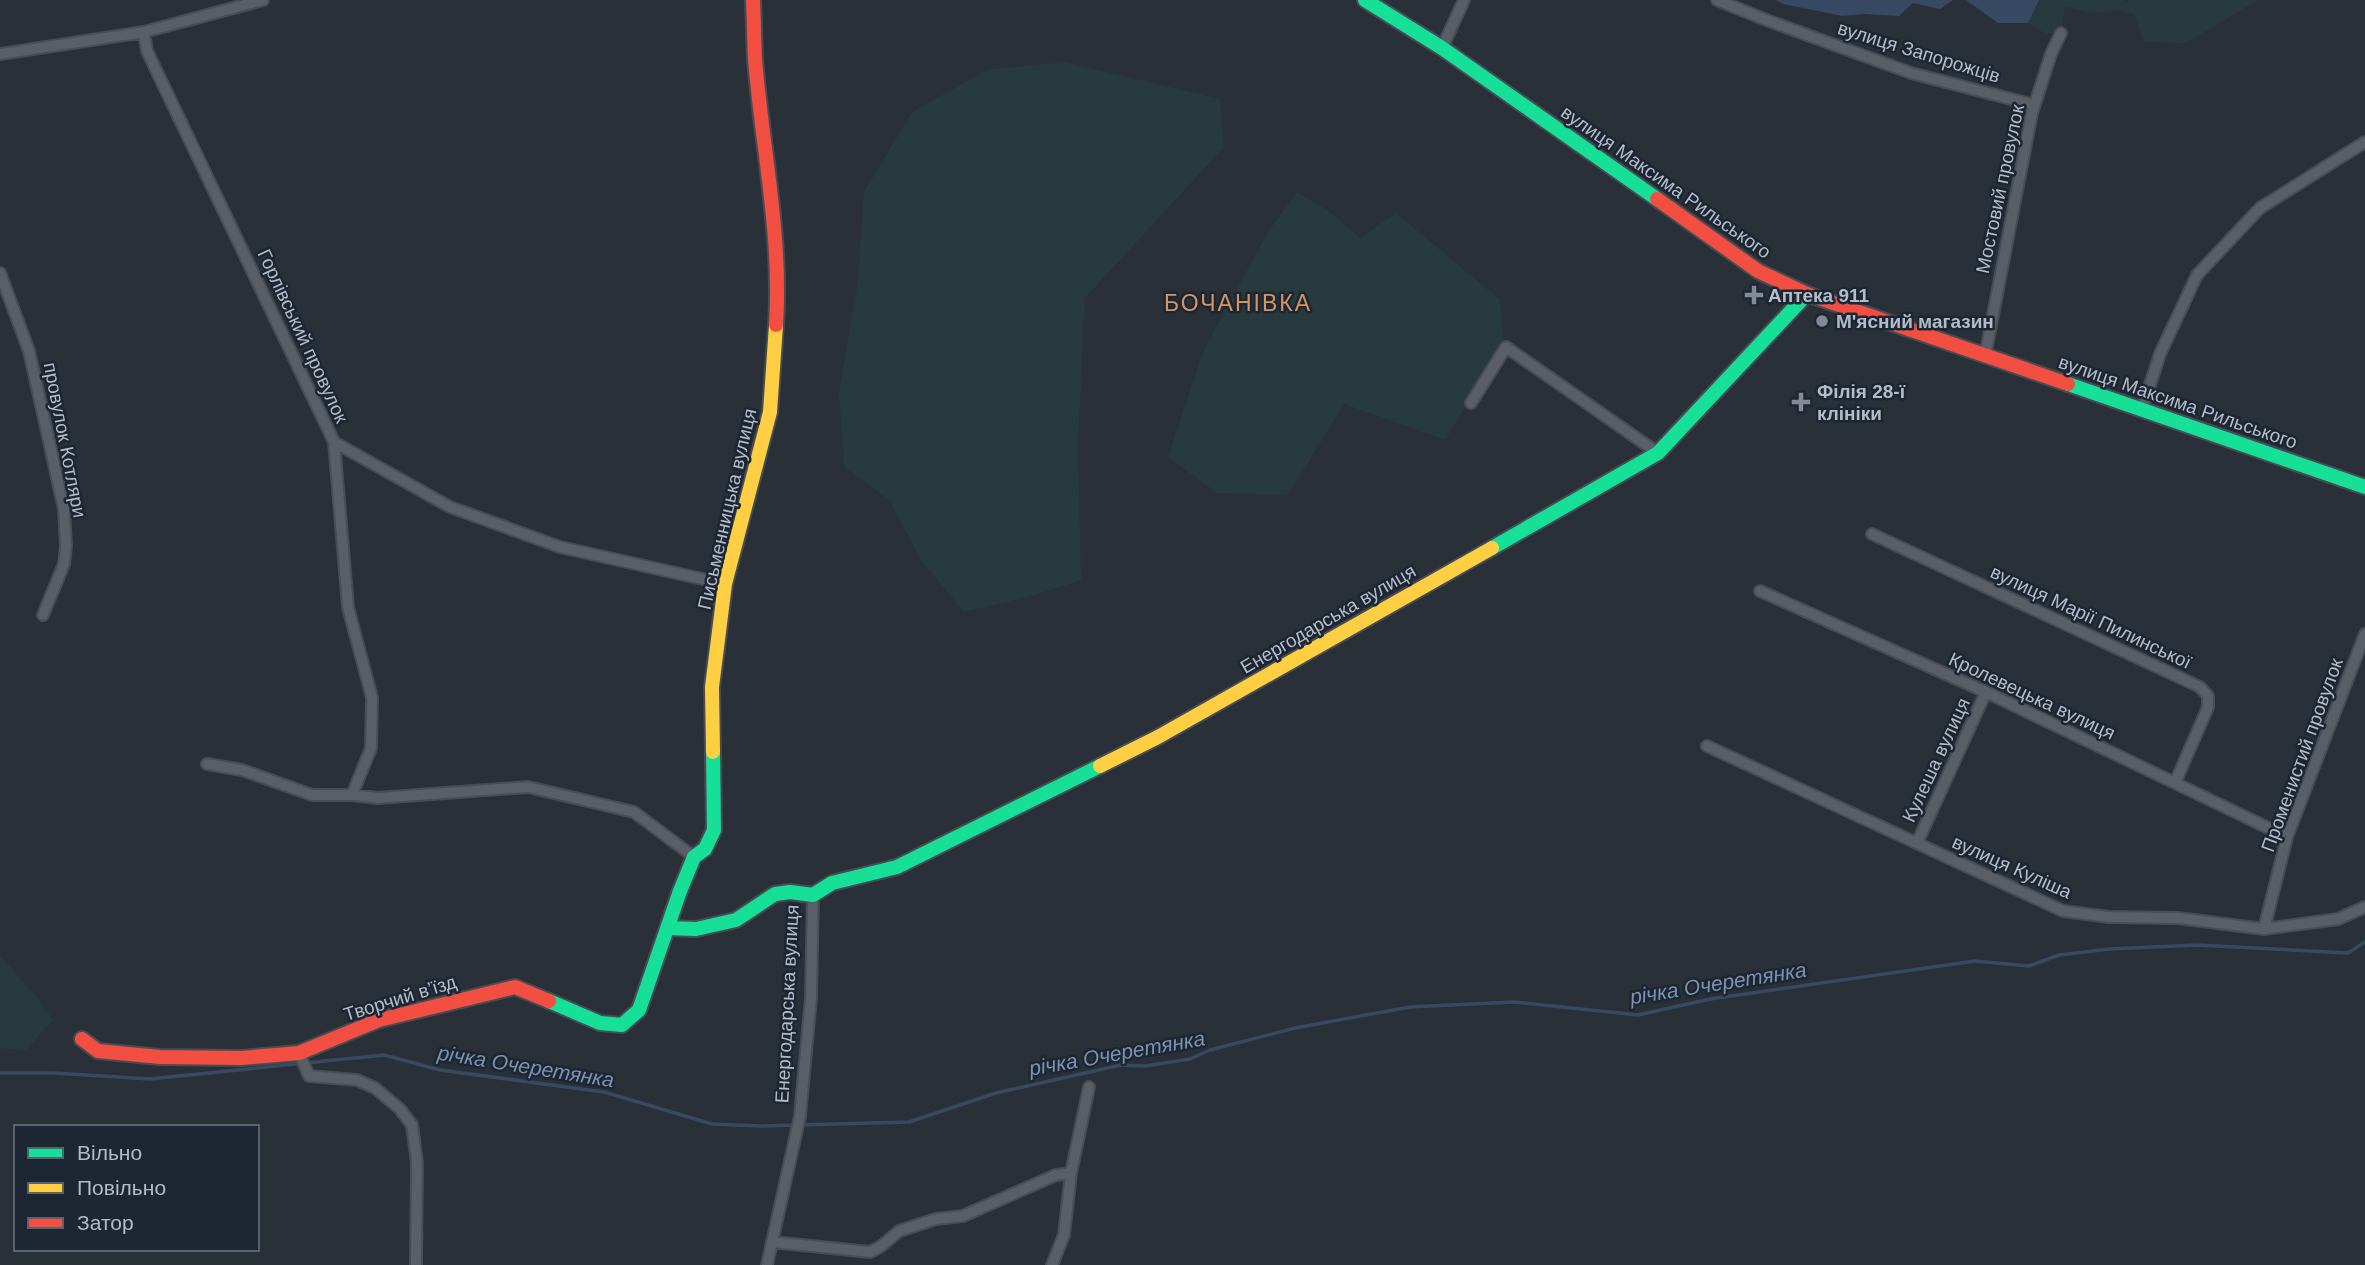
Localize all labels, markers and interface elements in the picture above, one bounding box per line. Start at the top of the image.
street label: вулиця Запорожців [1835,17,2003,87]
street label: вулиця Максима Рильського [1557,101,1775,263]
street label: Мостовий провулок [1972,102,2028,275]
street label: Горлівський провулок [253,246,353,427]
place label: Аптека 911 [1768,285,1870,306]
marker: Аптека 911 [1746,287,1762,303]
district label: БОЧАНІВКА [1164,290,1312,316]
place label: М'ясний магазин [1836,311,1994,332]
marker: М'ясний магазин [1814,313,1830,329]
street label: вулиця Максима Рильського [2056,351,2300,453]
street label: провулок Котляри [40,361,90,519]
place label: Філія 28-ї клініки [1817,381,1906,424]
marker: Філія 28-ї клініки [1791,392,1811,412]
street label: Письменницька вулиця [694,406,760,612]
street label: Енергодарська вулиця [1237,560,1419,678]
street label: вулиця Марії Пилинської [1987,561,2195,673]
street label: Кролевецька вулиця [1946,648,2118,744]
street label: Променистий провулок [2257,655,2347,855]
street label: Кулеша вулиця [1898,695,1974,825]
street label: вулиця Куліша [1949,831,2075,903]
street label: Енергодарська вулиця [771,904,803,1104]
water label: річка Очеретянка [1627,958,1808,1008]
street label: Творчий в’їзд [341,971,459,1025]
water label: річка Очеретянка [1026,1026,1207,1080]
water label: річка Очеретянка [435,1041,616,1091]
legend [14,1125,259,1251]
text: Вільно [77,1141,142,1164]
text: Повільно [77,1176,166,1199]
text: Затор [77,1211,134,1234]

